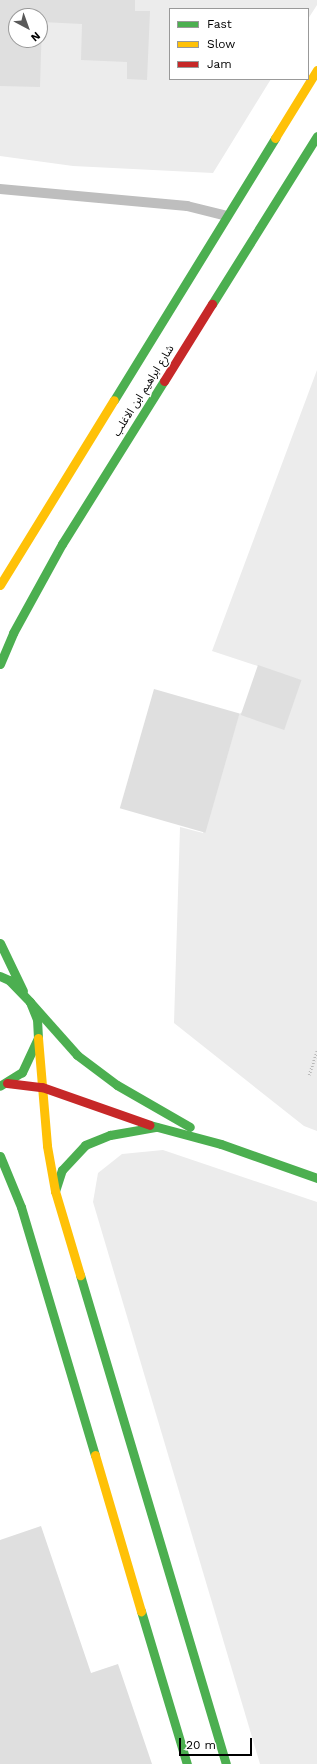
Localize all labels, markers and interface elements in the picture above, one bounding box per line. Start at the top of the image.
north arrow [8,8,48,48]
legend [169,8,309,80]
text: Fast [207,17,232,31]
text: N [28,29,43,44]
text: Slow [207,37,235,51]
text: Jam [207,57,232,71]
street label: شارع ابراهيم ابن الاغلب [111,343,177,439]
scale bar [181,1730,254,1756]
text: 20 m [186,1738,216,1752]

